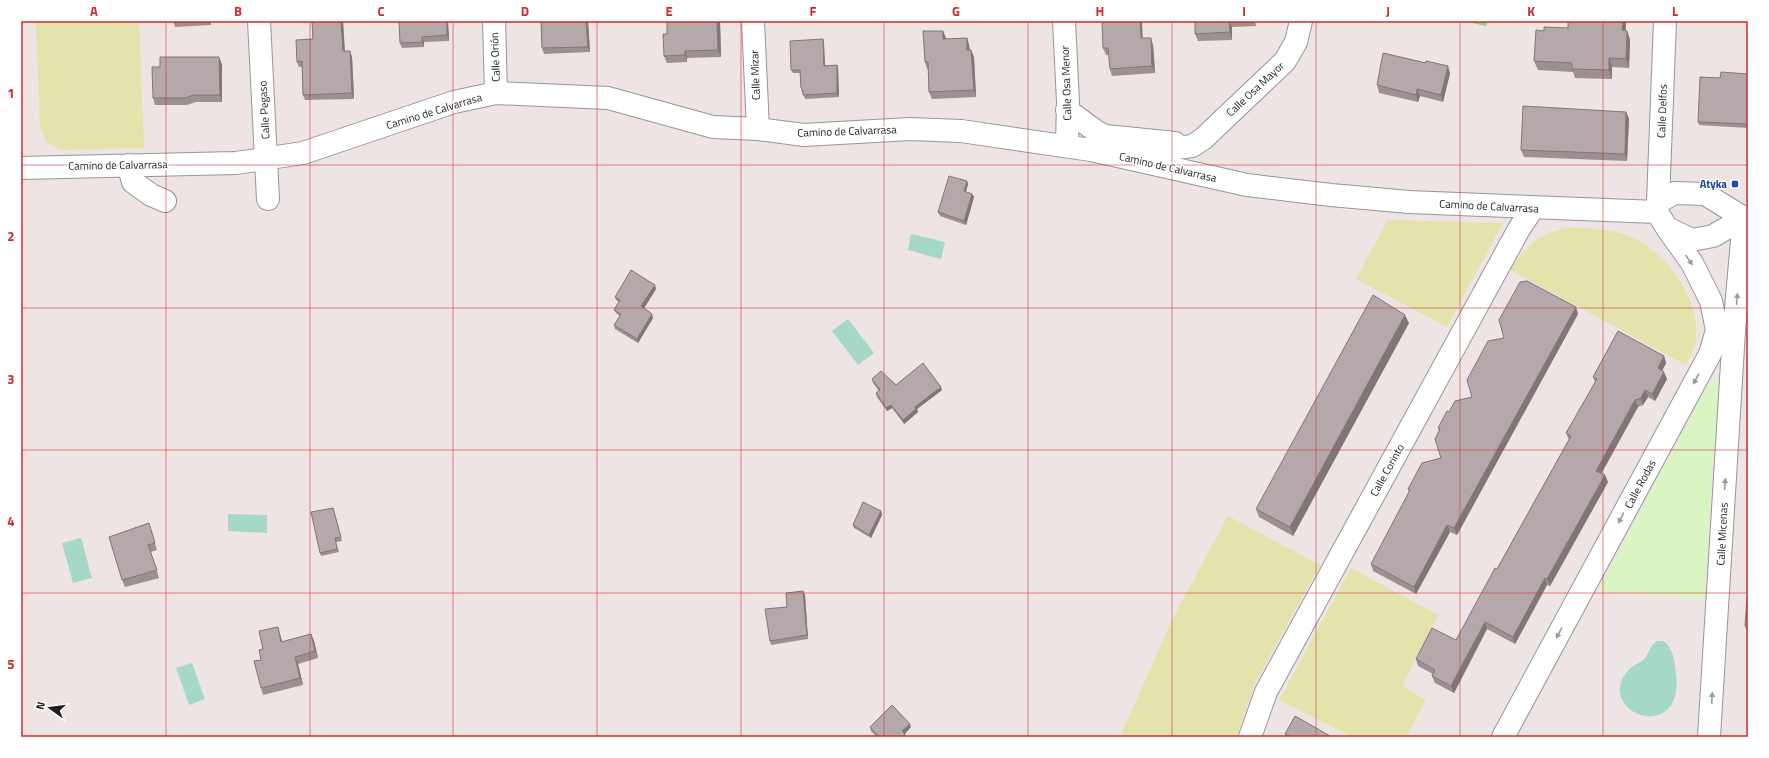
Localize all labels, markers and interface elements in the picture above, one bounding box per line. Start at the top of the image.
text: A [90,1,98,21]
text: B [234,1,242,21]
text: C [377,1,385,21]
text: D [521,1,529,21]
text: E [665,1,673,21]
text: F [810,1,817,21]
text: G [952,1,960,21]
text: H [1096,1,1104,21]
text: I [1242,1,1246,21]
text: J [1386,1,1390,21]
text: K [1527,1,1535,21]
text: L [1672,1,1678,21]
street label: Calle Orión [486,32,504,82]
street label: Calle Osa Menor [1057,45,1075,121]
street label: Calle Mizar [746,49,764,101]
street label: Calle Osa Mayor [1222,58,1288,120]
street label: Calle Pegaso [254,80,274,140]
text: 1 [7,83,15,103]
street label: Calle Delfos [1653,84,1671,138]
street label: Camino de Calvarrasa [384,89,484,133]
street label: Camino de Calvarrasa [797,121,897,141]
street label: Camino de Calvarrasa [1118,148,1219,186]
street label: Camino de Calvarrasa [68,156,168,174]
place label: Atyka [1700,176,1727,192]
marker: Atyka [1730,179,1740,189]
street label: Camino de Calvarrasa [1439,195,1540,217]
text: 2 [7,226,15,246]
one-way arrow [1685,254,1693,265]
one-way arrow [1733,293,1740,305]
text: 3 [7,369,15,389]
one-way arrow [1693,373,1699,385]
street label: Calle Corinto [1366,441,1408,499]
street label: Calle Rodas [1620,457,1660,511]
one-way arrow [1721,478,1728,490]
street label: Calle Micenas [1712,502,1732,566]
text: 4 [7,511,15,531]
one-way arrow [1618,512,1624,524]
one-way arrow [1556,627,1563,639]
text: 5 [7,654,15,674]
north arrow [30,688,70,728]
one-way arrow [1708,692,1715,704]
text: N [32,700,49,711]

